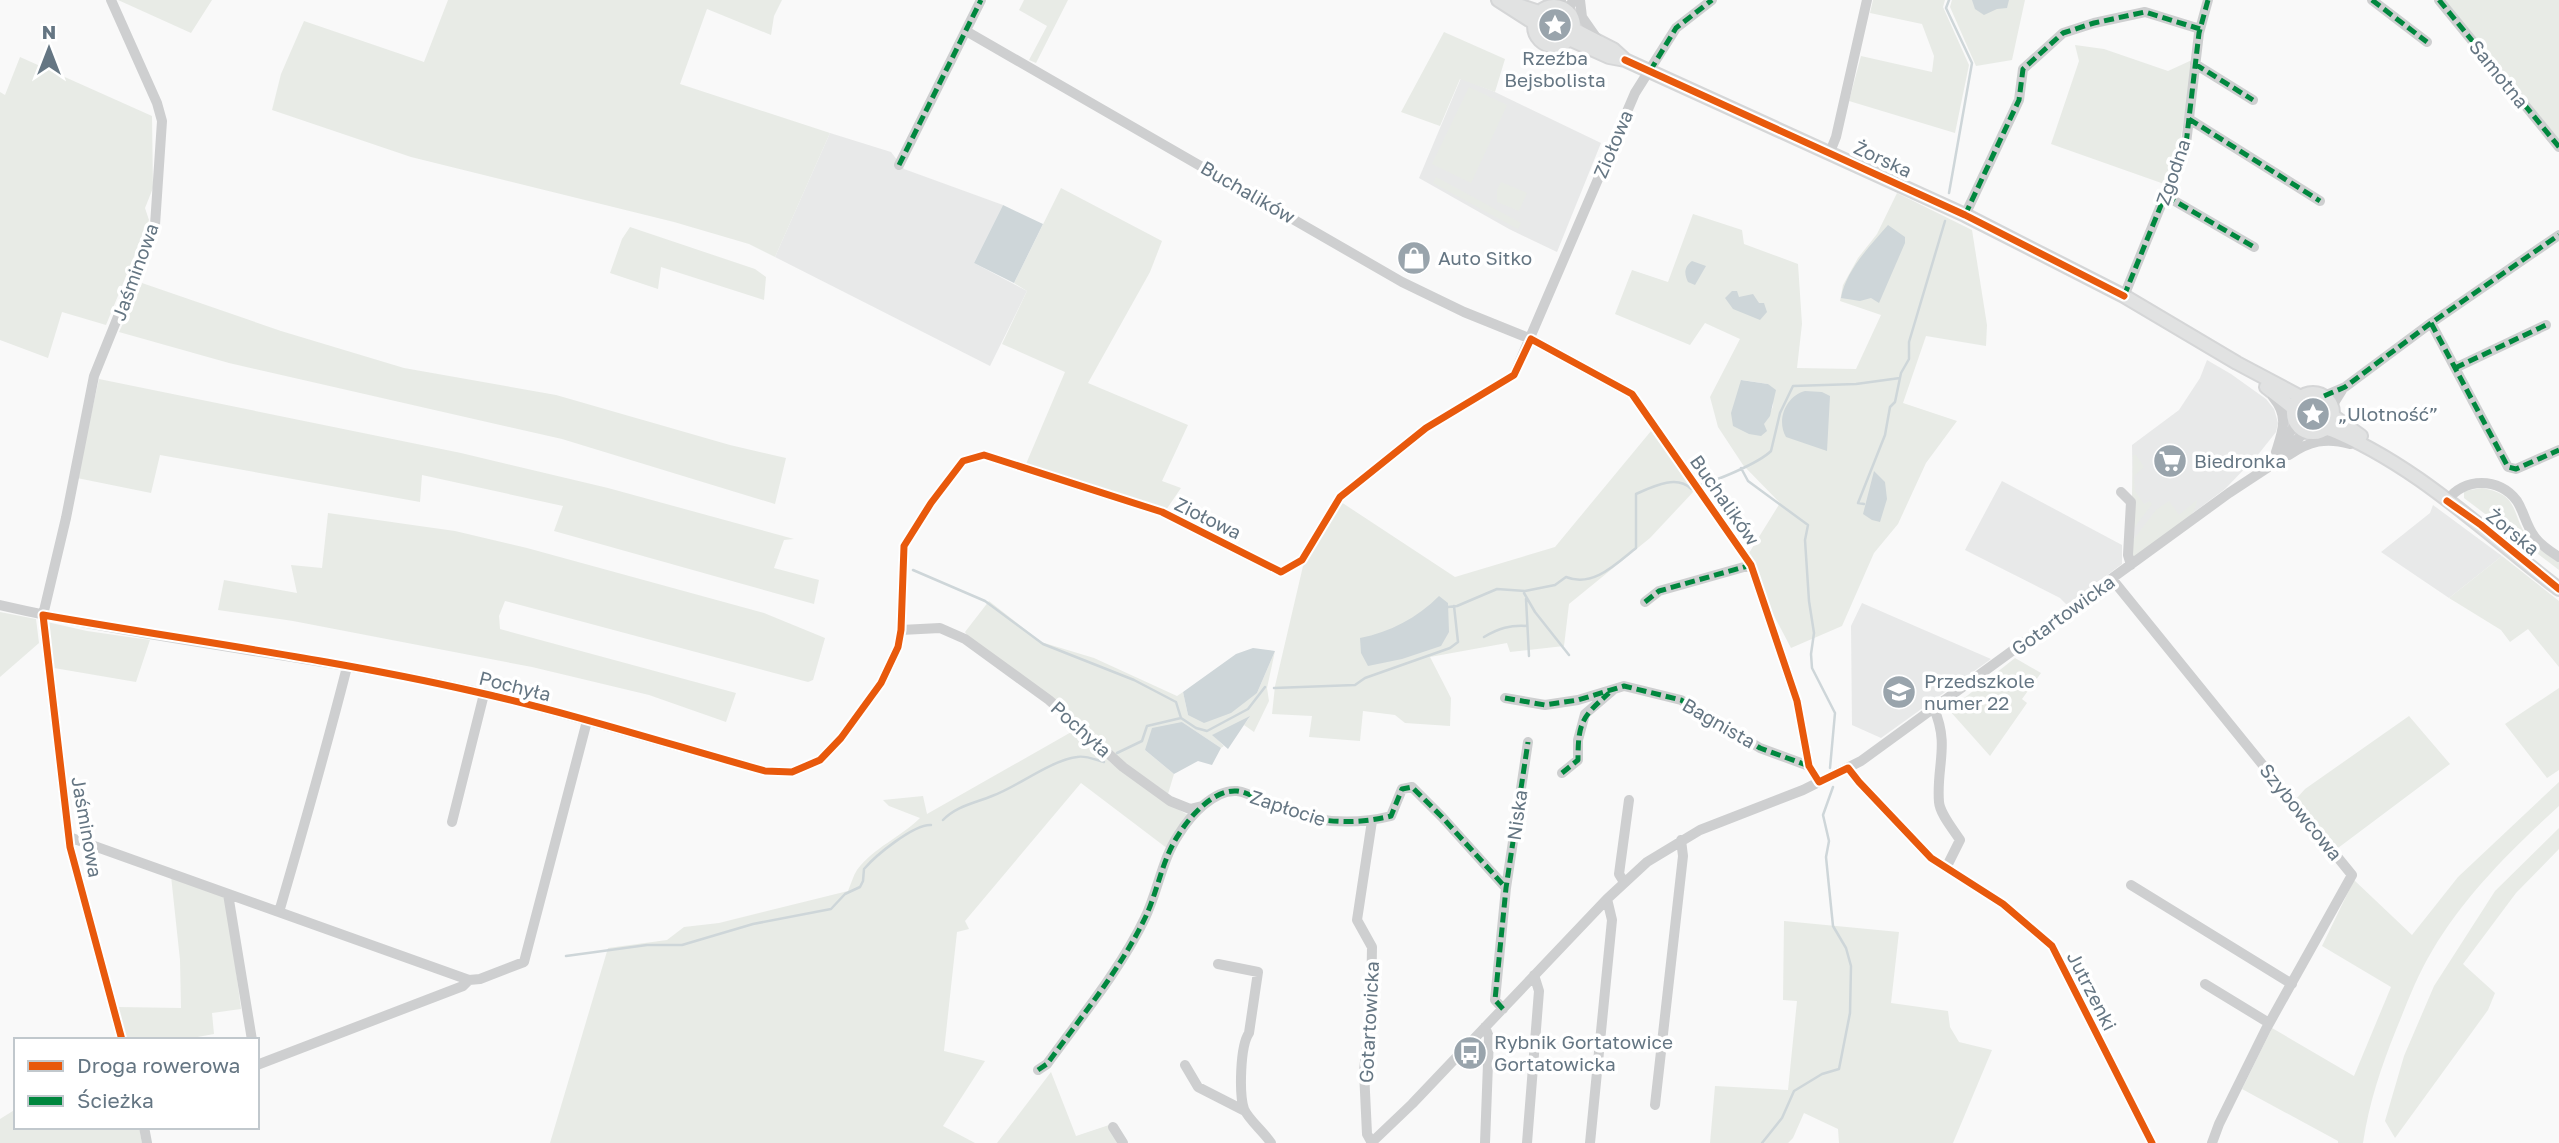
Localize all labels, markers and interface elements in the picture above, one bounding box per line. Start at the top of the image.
place icon: Rzeźba Bejsbolista [1536,6,1574,44]
north arrow [14,14,84,84]
text: N [42,20,56,43]
street label: Samotna [2465,35,2534,112]
place label: Rzeźba Bejsbolista [1504,46,1606,91]
street label: Ziołowa [1588,106,1637,181]
street label: Żorska [1851,135,1916,182]
street label: Zgodna [2151,136,2195,208]
street label: Buchalików [1197,155,1300,228]
street label: Jaśminowa [106,220,163,324]
shop icon: Auto Sitko [1395,239,1433,277]
place label: Auto Sitko [1438,246,1532,269]
place icon: „Ulotność” [2294,395,2332,433]
place label: „Ulotność” [2338,402,2438,425]
supermarket icon: Biedronka [2151,442,2189,480]
place label: Biedronka [2194,449,2286,472]
street label: Buchalików [1686,450,1765,549]
street label: Ziołowa [1171,492,1245,544]
street label: Żorska [2482,503,2544,560]
street label: Gotartowicka [2007,569,2119,660]
street label: Pochyła [477,666,553,706]
place label: Przedszkole numer 22 [1924,669,2035,714]
school or university icon: Przedszkole numer 22 [1880,673,1918,711]
street label: Bagnista [1679,693,1760,753]
street label: Pochyła [1046,696,1116,762]
street label: Szybowcowa [2255,759,2347,865]
street label: Jaśminowa [67,775,108,879]
street label: Zapłocie [1247,785,1329,831]
street label: Niska [1502,788,1531,842]
street label: Jutrzenki [2063,947,2122,1034]
street label: Gotartowicka [1354,961,1383,1083]
place label: Rybnik Gortatowice Gortatowicka [1494,1030,1673,1075]
bus stop icon: Rybnik Gortatowice Gortatowicka [1451,1034,1489,1072]
legend [14,1038,259,1129]
text: Droga rowerowa [77,1052,240,1078]
text: Ścieżka [77,1087,154,1113]

